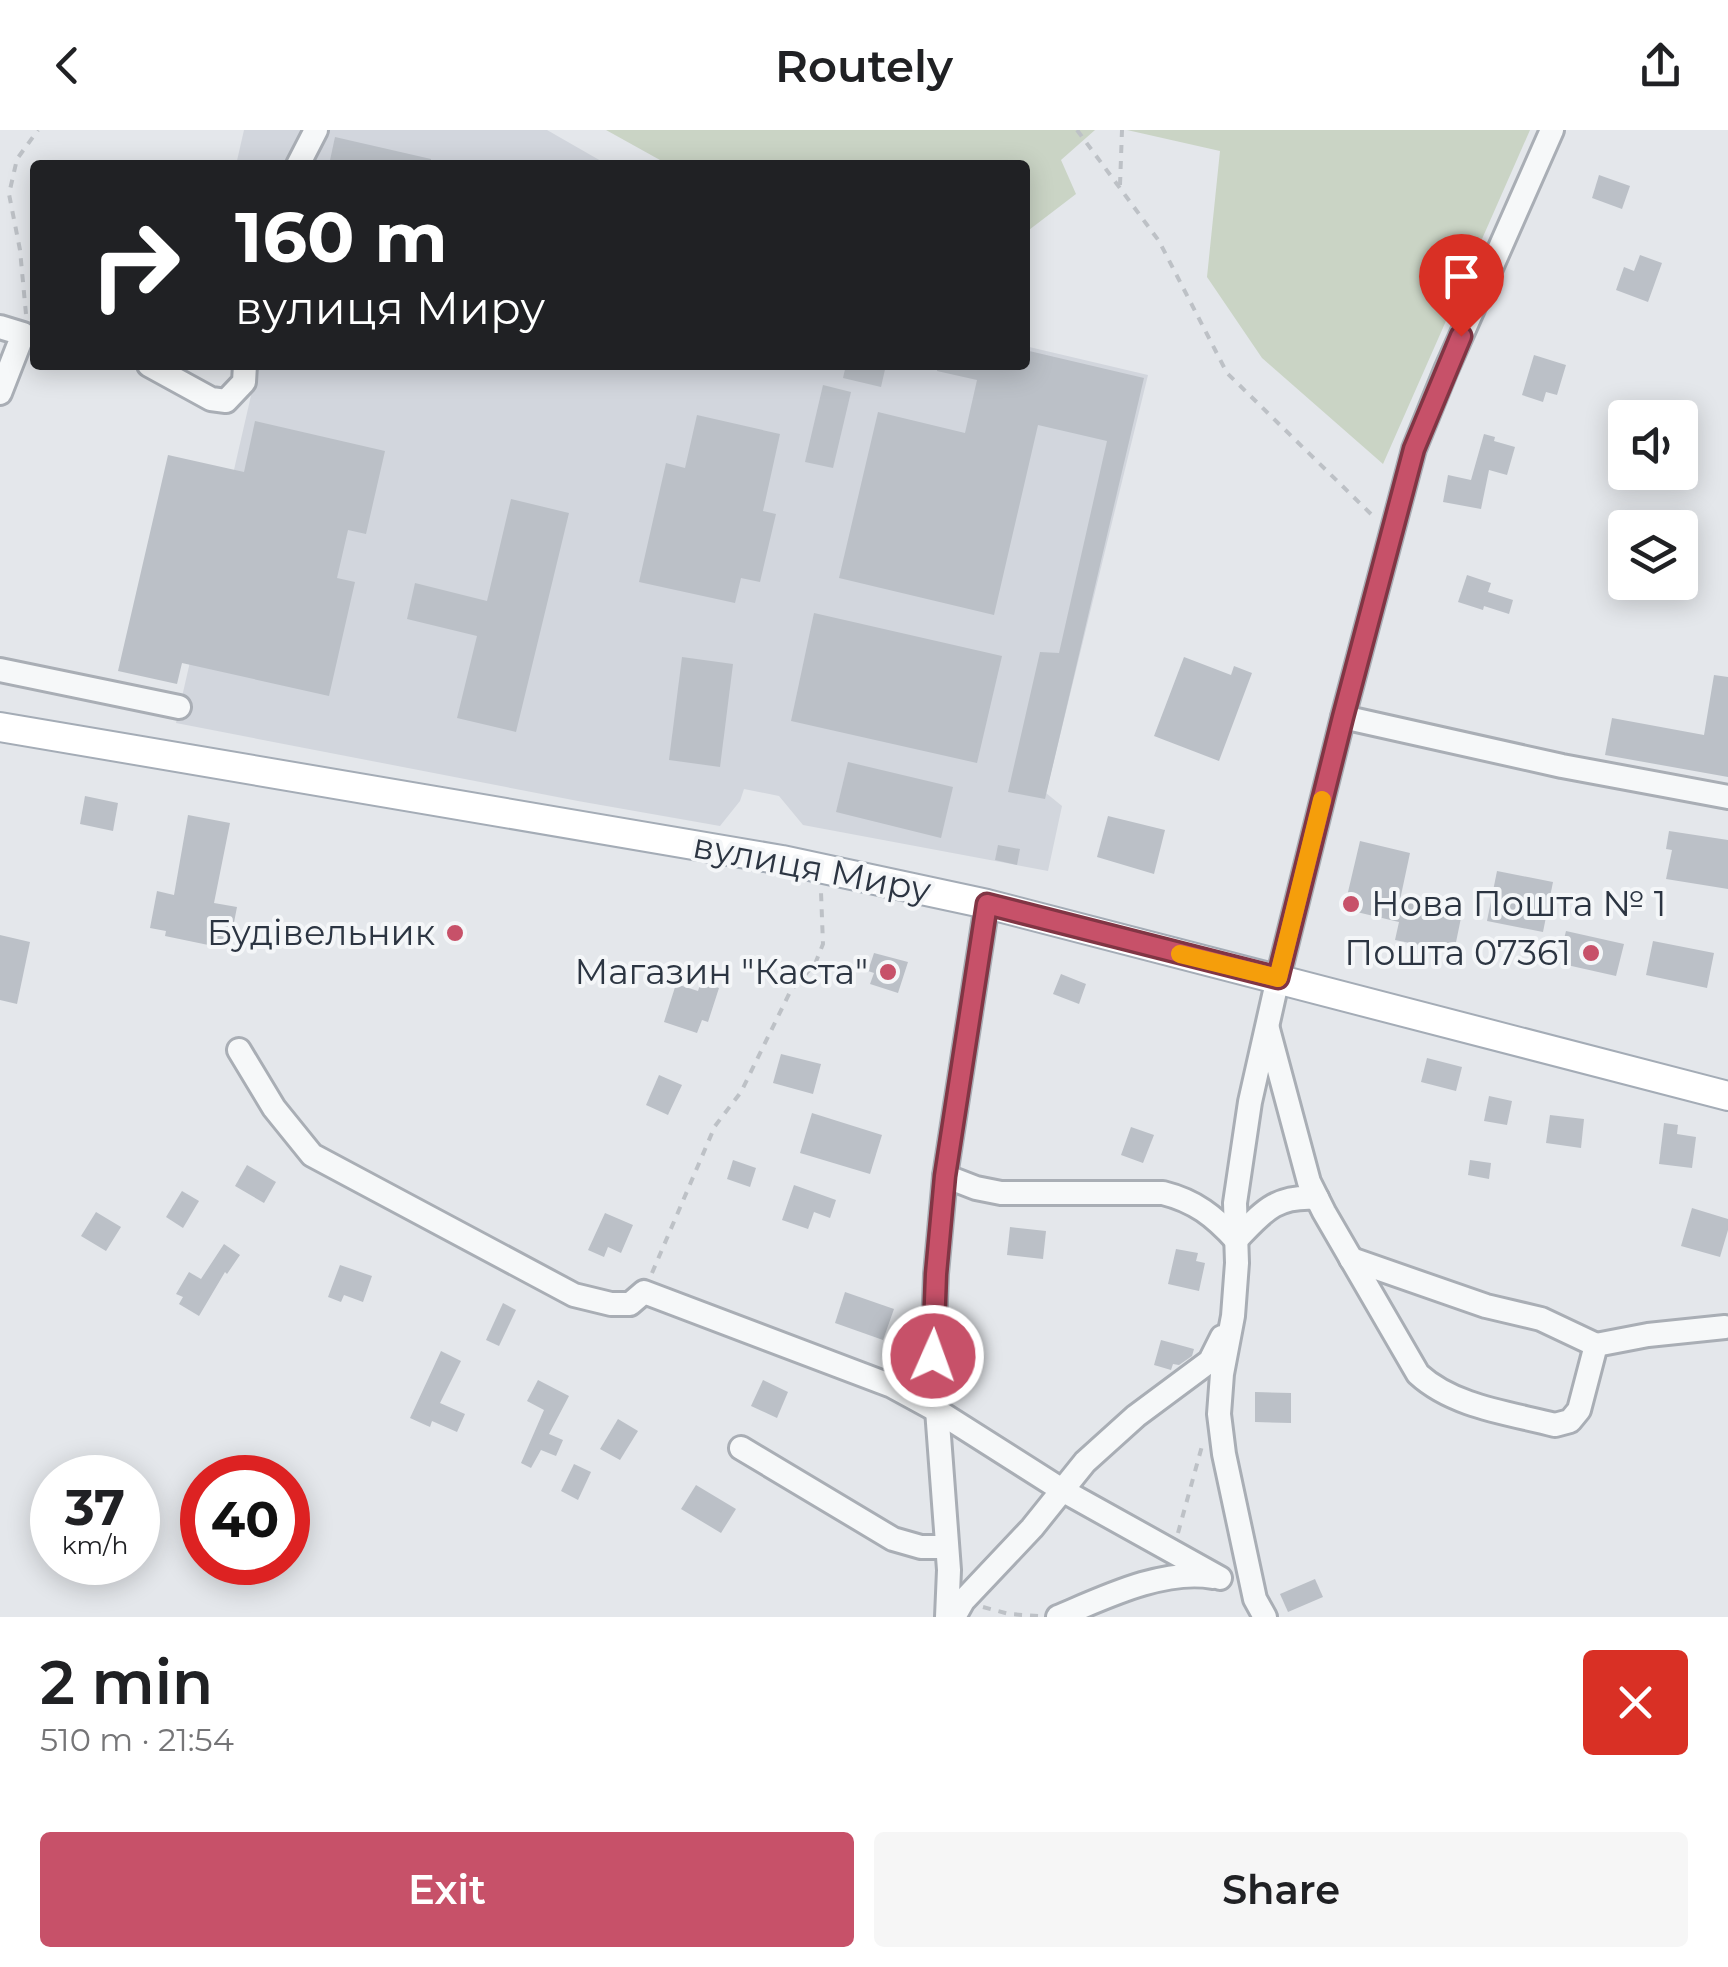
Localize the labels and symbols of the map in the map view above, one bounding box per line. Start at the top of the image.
pin [1419,234,1504,337]
street label: вулиця Миру [690,823,935,912]
place label: Нова Пошта № 1 [1371,882,1666,925]
marker: Нова Пошта № 1 [1340,893,1362,915]
place label: Будівельник [207,911,435,954]
marker: Будівельник [444,922,466,944]
place label: Пошта 07361 [1344,931,1571,974]
marker: Пошта 07361 [1580,942,1602,964]
place label: Магазин "Каста" [574,950,868,993]
marker: Магазин "Каста" [877,961,899,983]
position arrow [881,1304,985,1408]
speed limit sign: 40 [180,1455,310,1585]

